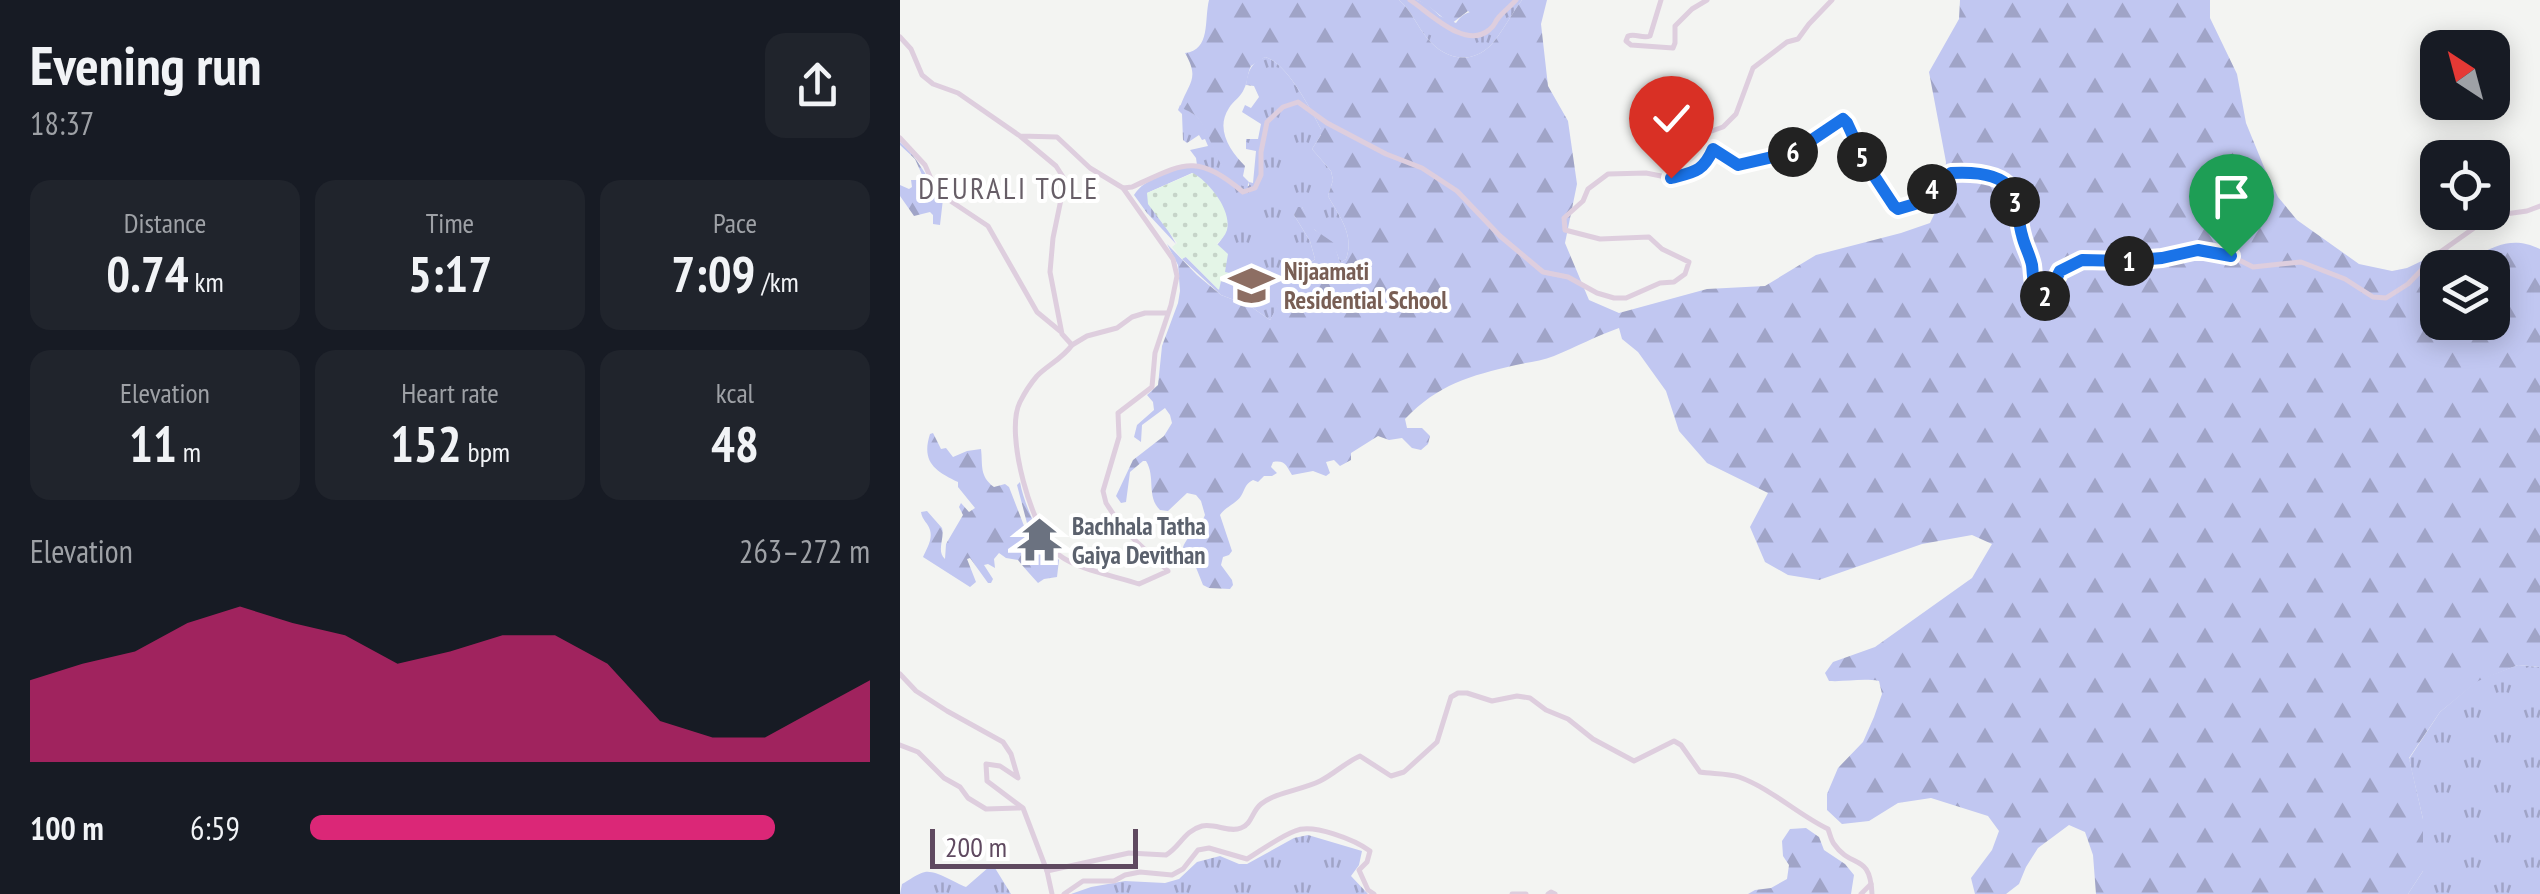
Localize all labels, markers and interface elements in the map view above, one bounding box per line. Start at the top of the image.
text: Evening run [30,29,262,100]
north arrow [2420,30,2510,120]
map controls [2420,30,2510,340]
button: share [765,33,870,138]
pin [1629,76,1714,179]
icon: check [1644,91,1699,146]
text: 18:37 [30,102,94,144]
pin: 6 [1768,127,1818,177]
pin: 5 [1837,132,1887,182]
text: 6 [1786,133,1800,170]
text: 5 [1855,138,1869,175]
button: locate [2420,140,2510,230]
pin [2189,154,2274,257]
pin: 4 [1907,164,1957,214]
district label: DEURALI TOLE [918,168,1100,207]
icon: arrive [2204,169,2259,224]
text: 4 [1925,170,1939,207]
pin: 3 [1990,177,2040,227]
text: 3 [2008,183,2022,220]
text: Distance [124,204,206,241]
text: Time [426,204,474,241]
text: Pace [713,204,757,241]
pin: 1 [2104,236,2154,286]
text: 0.74 [106,241,189,306]
text: 5:17 [408,241,492,306]
text: 7:09 [671,241,755,306]
text: 1 [2122,242,2136,279]
button: layers [2420,250,2510,340]
place label: Nijaamati Residential School [1284,255,1448,316]
school or university icon: Nijaamati Residential School [1227,261,1275,309]
text: km [189,263,224,300]
text: /km [755,263,799,300]
pin: 2 [2020,271,2070,321]
text: 2 [2038,277,2052,314]
text: Elevation [120,374,210,411]
text: Heart rate [401,374,499,411]
text: kcal [716,374,754,411]
text: 11 [129,411,177,476]
text: 152 [390,411,462,476]
text: 48 [711,411,759,476]
text: m [177,433,201,470]
text: bpm [462,433,510,470]
place label: Bachhala Tatha Gaiya Devithan [1072,510,1206,571]
temple icon: Bachhala Tatha Gaiya Devithan [1015,516,1063,564]
text: Elevation [30,530,133,572]
text: 263–272 m [739,530,870,572]
text: 100 m [30,807,104,849]
text: 6:59 [190,807,240,849]
scale bar [930,824,1138,868]
text: 200 m [945,828,1007,865]

